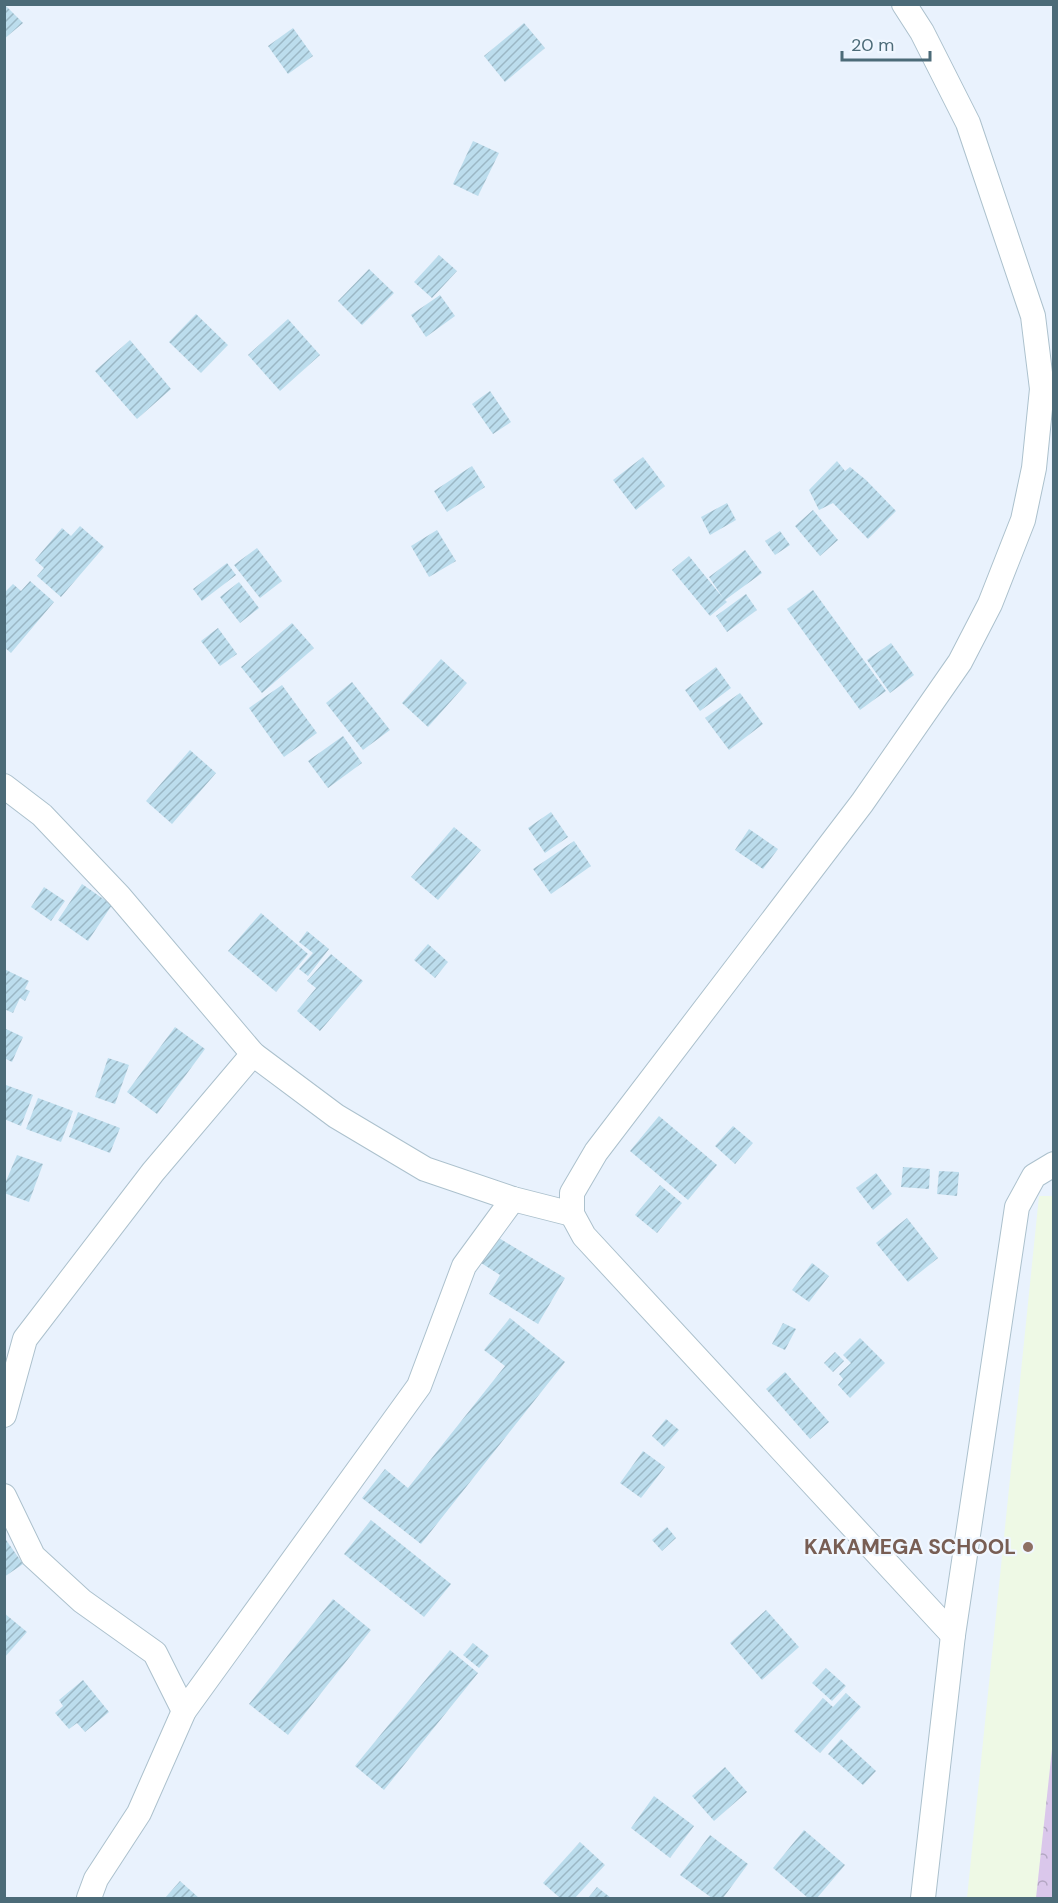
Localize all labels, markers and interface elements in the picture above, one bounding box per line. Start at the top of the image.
scale bar [842,24,930,62]
text: 20 m [851,33,894,57]
place label: KAKAMEGA SCHOOL [804,1533,1016,1561]
marker: KAKAMEGA SCHOOL [1021,1540,1035,1554]

